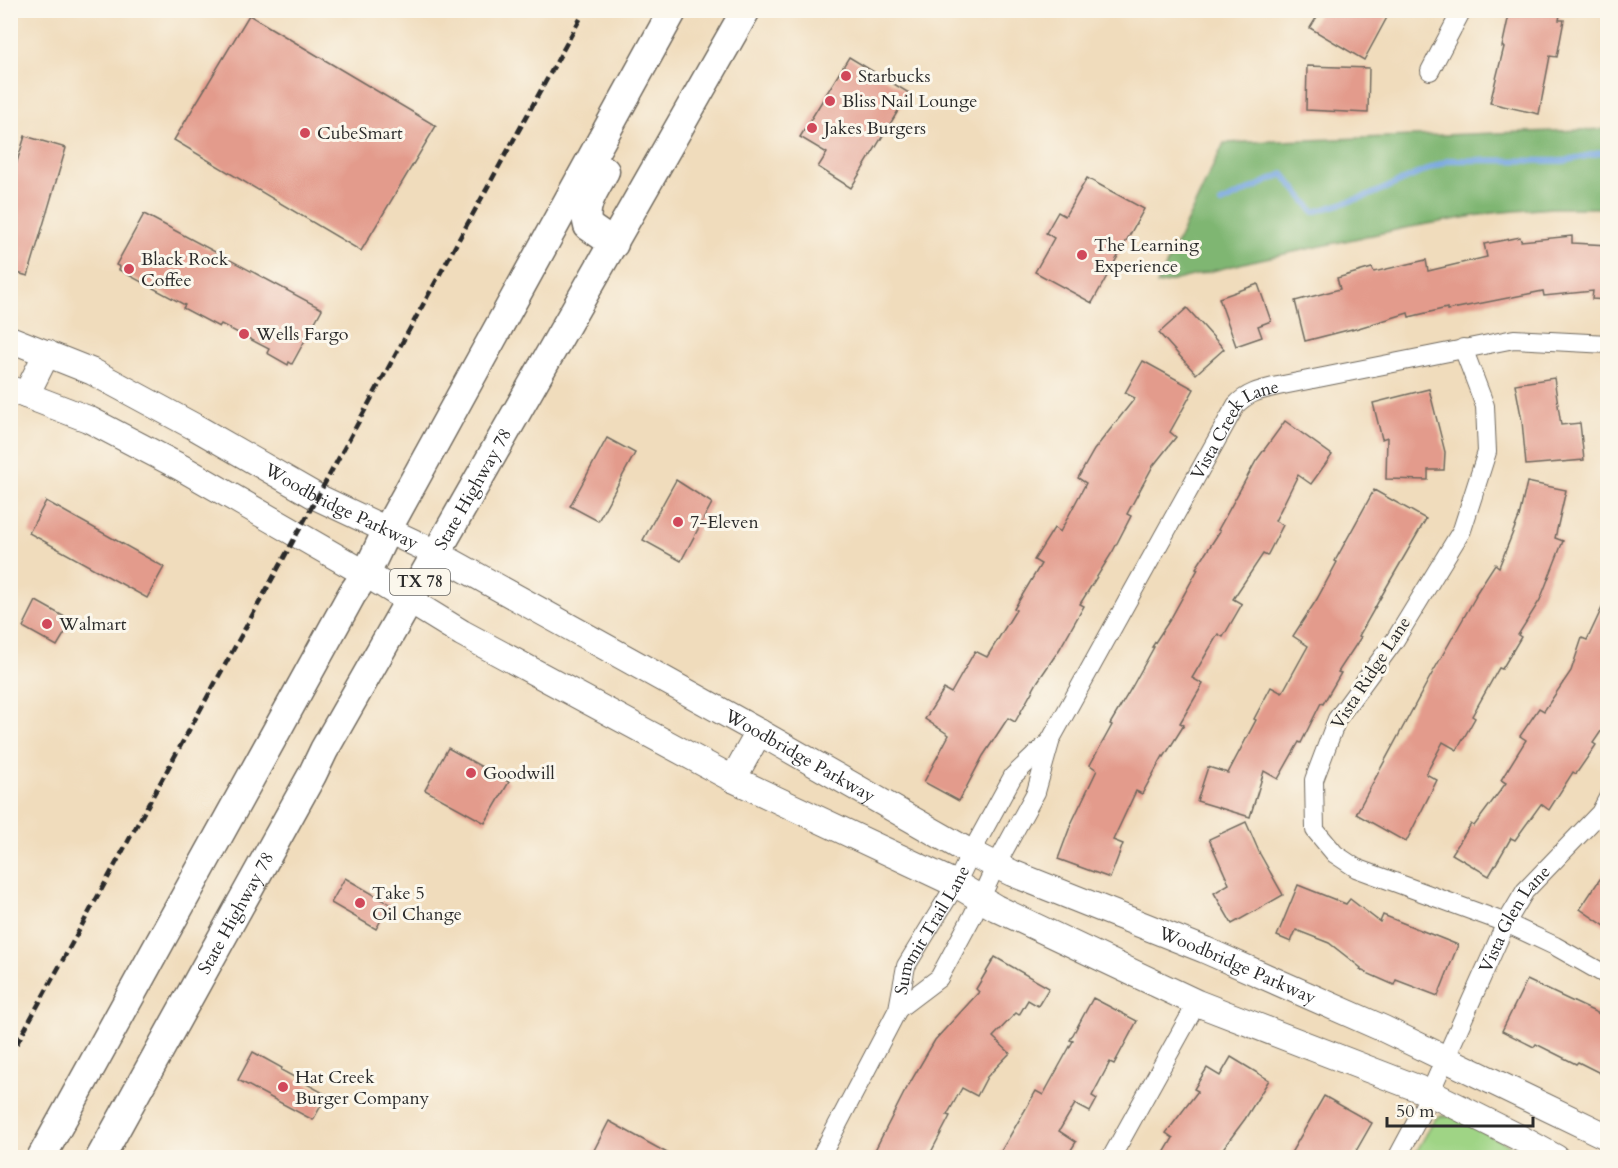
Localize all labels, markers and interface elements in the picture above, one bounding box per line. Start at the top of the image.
place label: Starbucks [858,64,930,89]
marker: Starbucks [839,69,853,83]
place label: Bliss Nail Lounge [842,89,977,114]
marker: Bliss Nail Lounge [823,94,837,108]
place label: Jakes Burgers [821,116,926,141]
place label: CubeSmart [317,121,403,146]
marker: Jakes Burgers [805,121,819,135]
marker: CubeSmart [298,126,312,140]
place label: The Learning Experience [1094,233,1200,279]
place label: Black Rock Coffee [141,247,229,293]
marker: The Learning Experience [1075,248,1089,262]
marker: Black Rock Coffee [122,262,136,276]
place label: Wells Fargo [255,322,349,347]
marker: Wells Fargo [237,327,251,341]
street label: Vista Creek Lane [1185,374,1281,484]
street label: State Highway 78 [428,424,518,554]
street label: Woodbridge Parkway [259,457,423,556]
place label: 7-Eleven [690,510,759,535]
marker: 7-Eleven [671,515,685,529]
road number: TX 78 [390,569,450,595]
place label: Walmart [58,612,127,637]
street label: Vista Ridge Lane [1325,612,1417,734]
marker: Walmart [40,617,54,631]
street label: Woodbridge Parkway [719,702,880,809]
place label: Goodwill [483,761,555,786]
marker: Goodwill [464,766,478,780]
street label: State Highway 78 [192,847,280,979]
street label: Vista Glen Lane [1473,860,1556,977]
street label: Summit Trail Lane [888,861,976,997]
place label: Take 5 Oil Change [372,881,462,927]
marker: Take 5 Oil Change [353,896,367,910]
street label: Woodbridge Parkway [1154,920,1321,1010]
place label: Hat Creek Burger Company [295,1065,430,1111]
marker: Hat Creek Burger Company [276,1080,290,1094]
scale bar [1387,1090,1532,1128]
text: 50 m [1396,1099,1435,1124]

